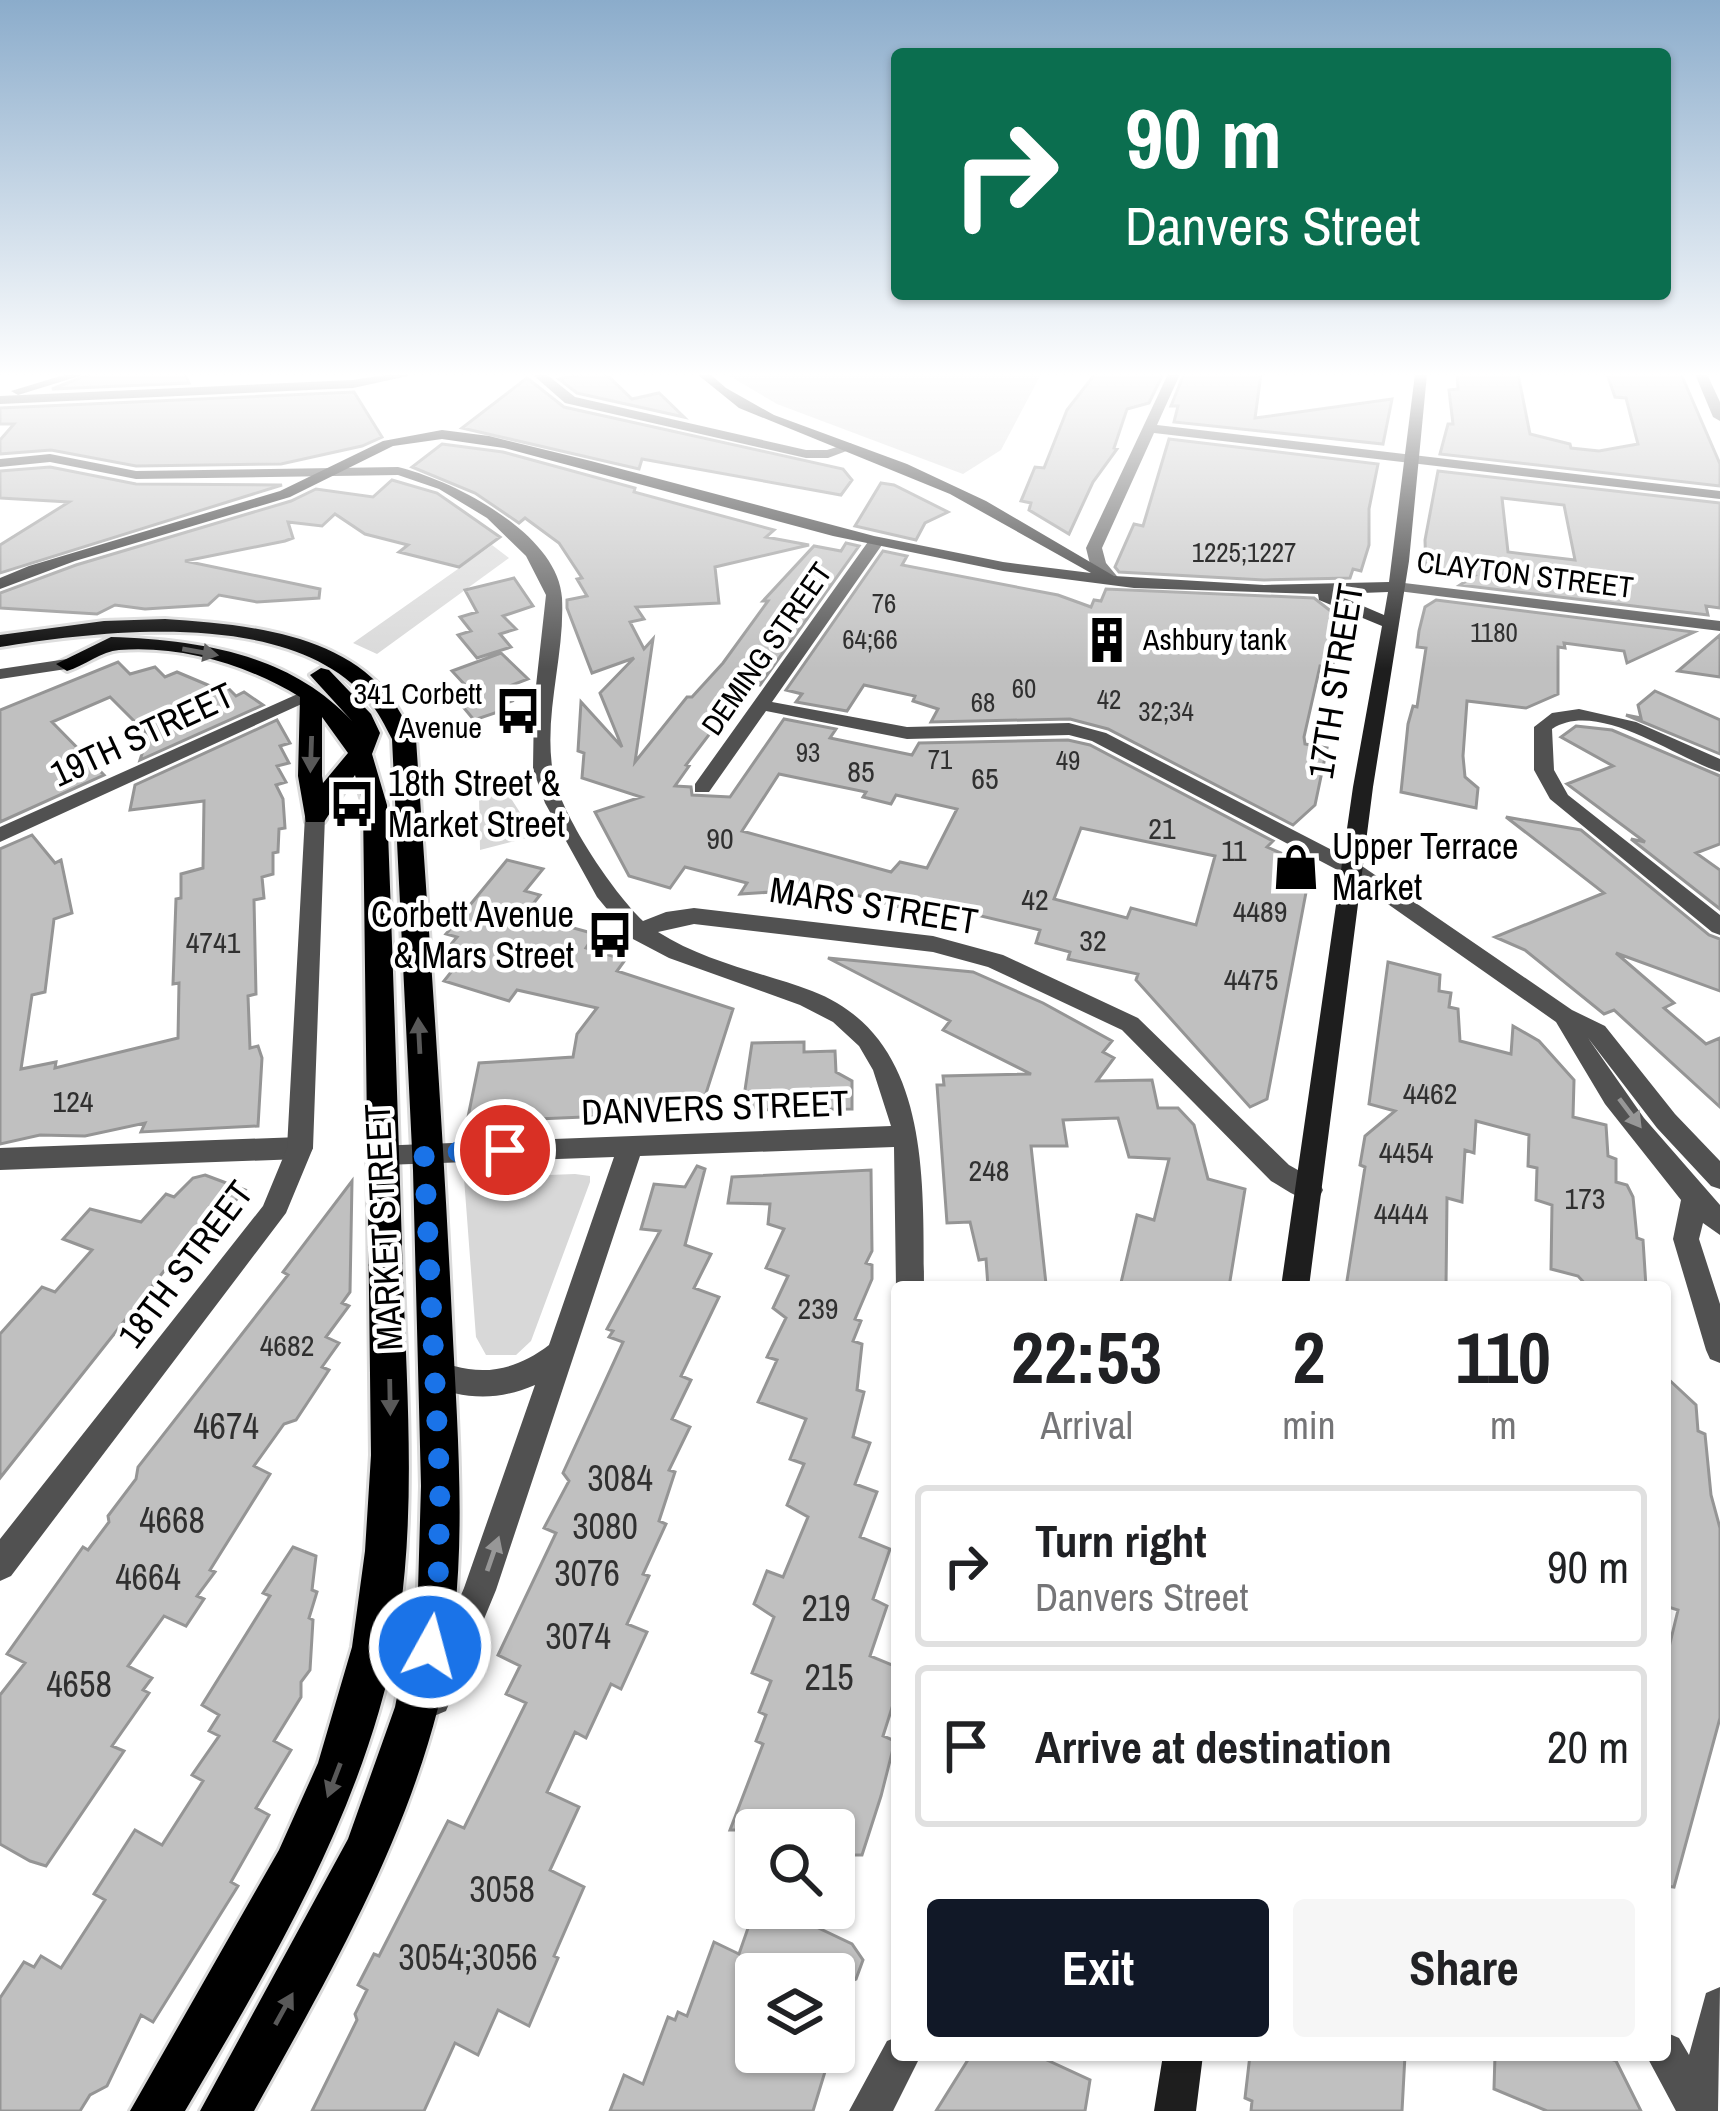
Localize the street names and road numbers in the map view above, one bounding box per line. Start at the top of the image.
street label: CLAYTON STREET [1415,541,1636,607]
street label: DEMING STREET [692,554,841,743]
street label: 17TH STREET [1296,580,1374,782]
street label: 19TH STREET [43,671,241,797]
street label: MARS STREET [767,865,981,945]
street label: DANVERS STREET [581,1078,849,1136]
street label: MARKET STREET [353,1102,413,1352]
street label: 18TH STREET [107,1171,263,1357]

